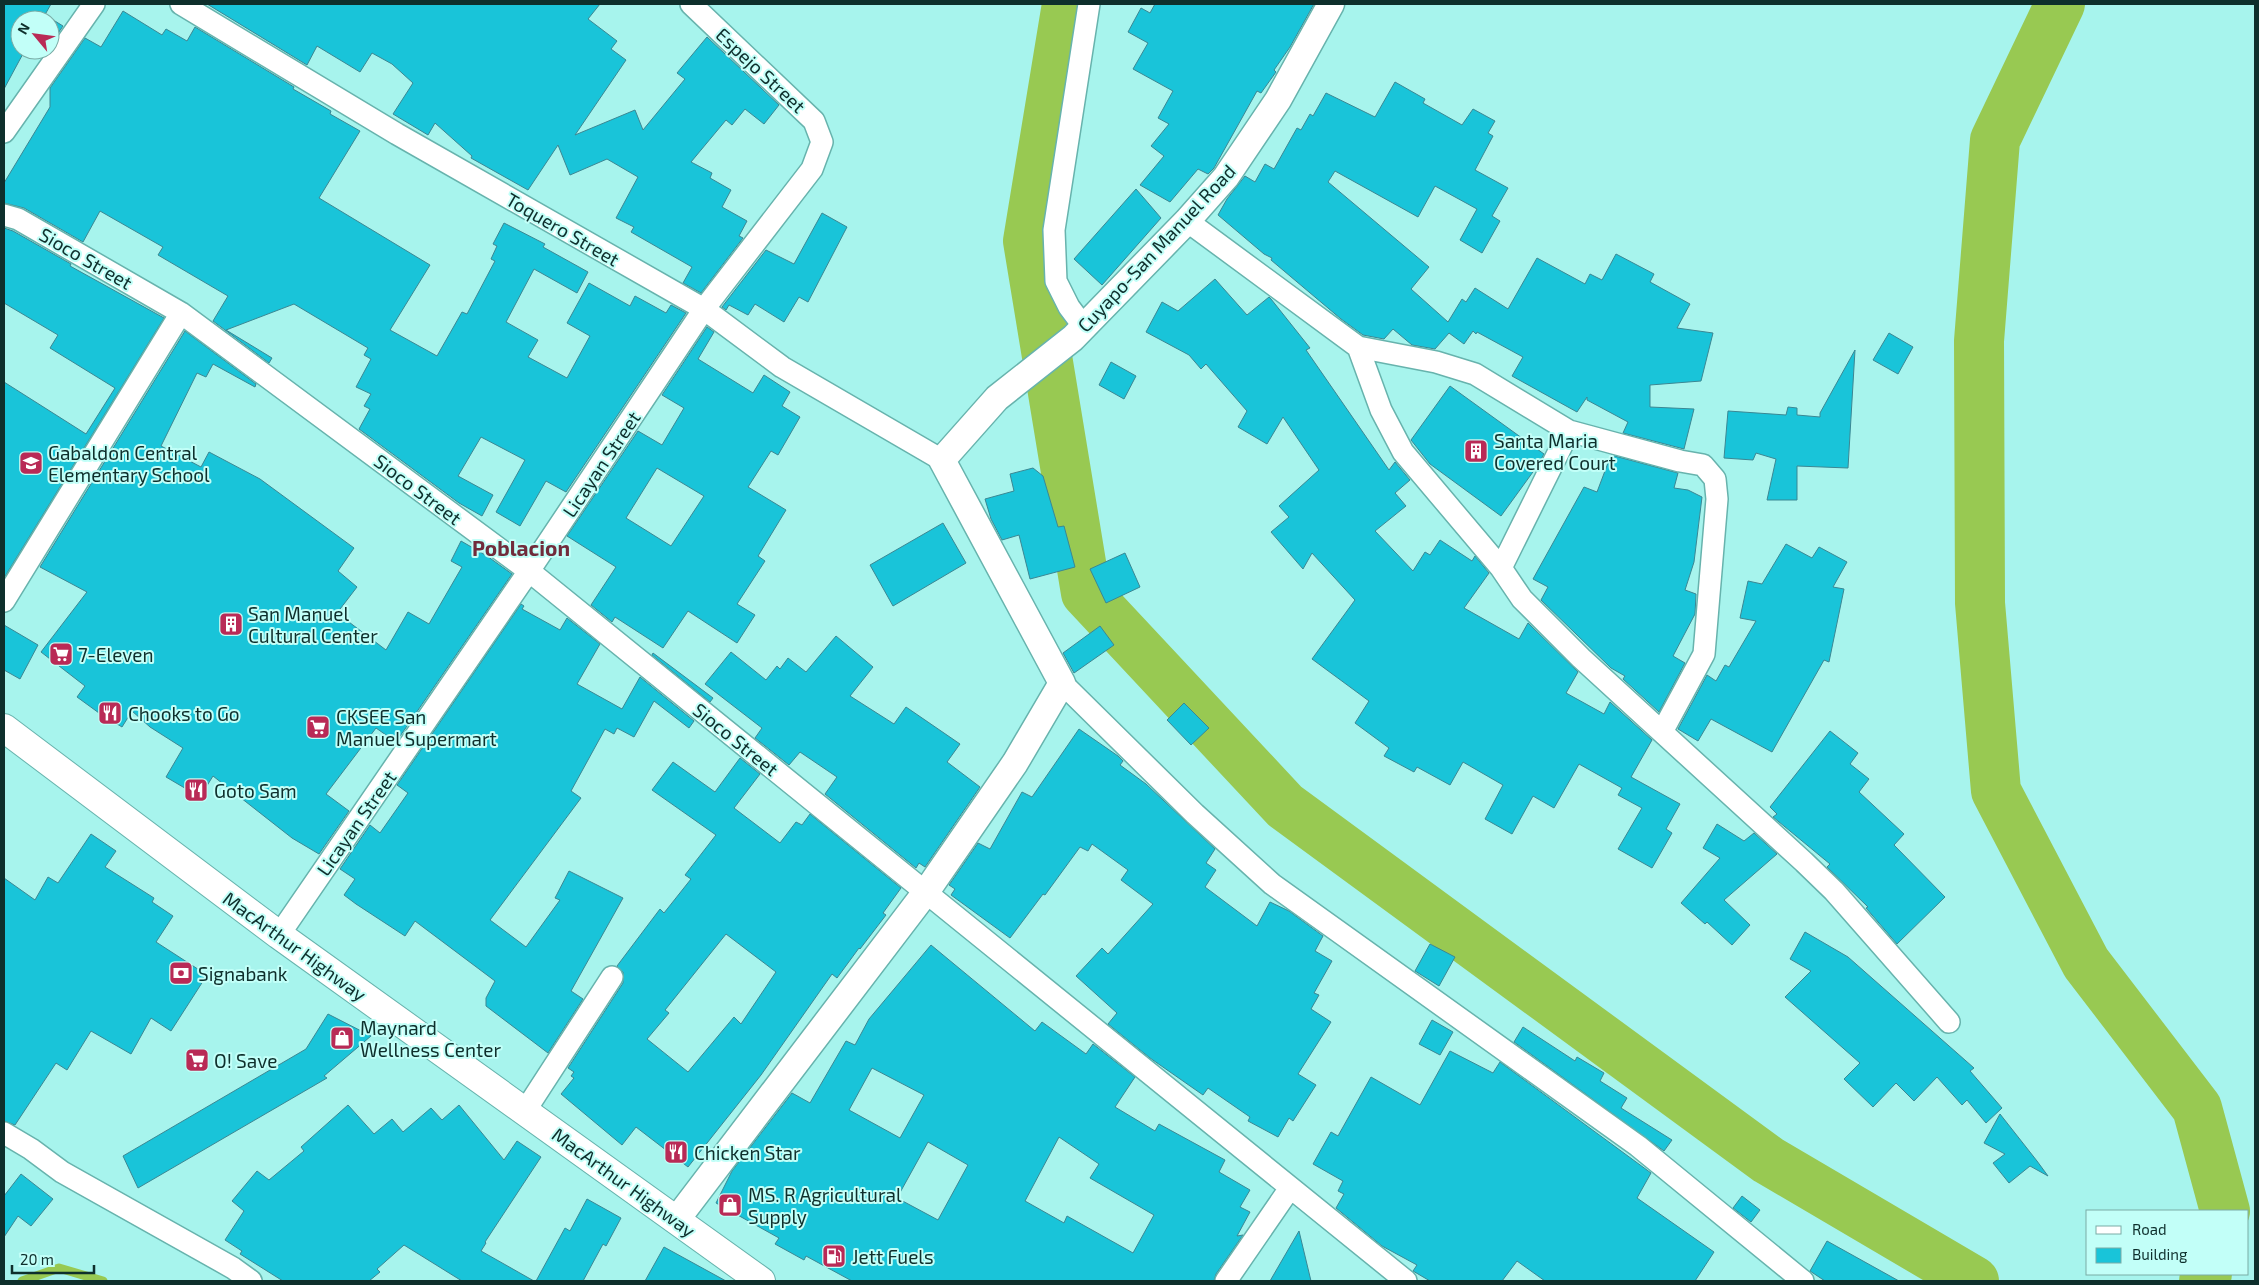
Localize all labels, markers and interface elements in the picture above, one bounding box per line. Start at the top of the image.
north arrow [10,10,60,60]
text: N [13,20,33,37]
street label: Espejo Street [711,23,811,117]
street label: Cuyapo-San Manuel Road [1072,159,1240,337]
street label: Toquero Street [502,187,624,271]
street label: Sioco Street [36,222,136,294]
street label: Licayan Street [557,407,645,521]
place label: Santa Maria Covered Court [1494,429,1616,474]
building icon: Santa Maria Covered Court [1463,438,1489,464]
place label: Gabaldon Central Elementary School [48,441,210,486]
street label: Sioco Street [370,449,466,529]
school or university icon: Gabaldon Central Elementary School [18,450,44,476]
district label: Poblacion [472,535,570,560]
place label: San Manuel Cultural Center [248,602,378,647]
building icon: San Manuel Cultural Center [218,611,244,637]
supermarket icon: 7-Eleven [48,641,74,667]
place label: 7-Eleven [78,643,154,666]
street label: Sioco Street [689,698,783,780]
restaurant icon: Chooks to Go [97,700,123,726]
place label: Chooks to Go [128,702,240,725]
place label: CKSEE San Manuel Supermart [336,705,497,750]
supermarket icon: CKSEE San Manuel Supermart [305,714,331,740]
street label: Licayan Street [311,766,401,880]
restaurant icon: Goto Sam [183,777,209,803]
place label: Goto Sam [214,779,297,802]
street label: MacArthur Highway [219,886,371,1006]
bank icon: Signabank [168,960,194,986]
place label: Signabank [198,962,288,985]
place label: Maynard Wellness Center [360,1016,501,1061]
shop icon: Maynard Wellness Center [329,1025,355,1051]
supermarket icon: O! Save [184,1047,210,1073]
place label: O! Save [214,1049,277,1072]
street label: MacArthur Highway [548,1122,700,1242]
restaurant icon: Chicken Star [663,1139,689,1165]
place label: Chicken Star [694,1141,801,1164]
place label: MS. R Agricultural Supply [748,1183,902,1228]
shop icon: MS. R Agricultural Supply [717,1192,743,1218]
legend [2086,1210,2249,1275]
text: Road [2132,1220,2167,1238]
scale bar [12,1242,95,1274]
fuel station icon: Jett Fuels [821,1243,847,1269]
place label: Jett Fuels [852,1245,934,1268]
text: Building [2132,1245,2188,1263]
text: 20 m [20,1250,54,1268]

